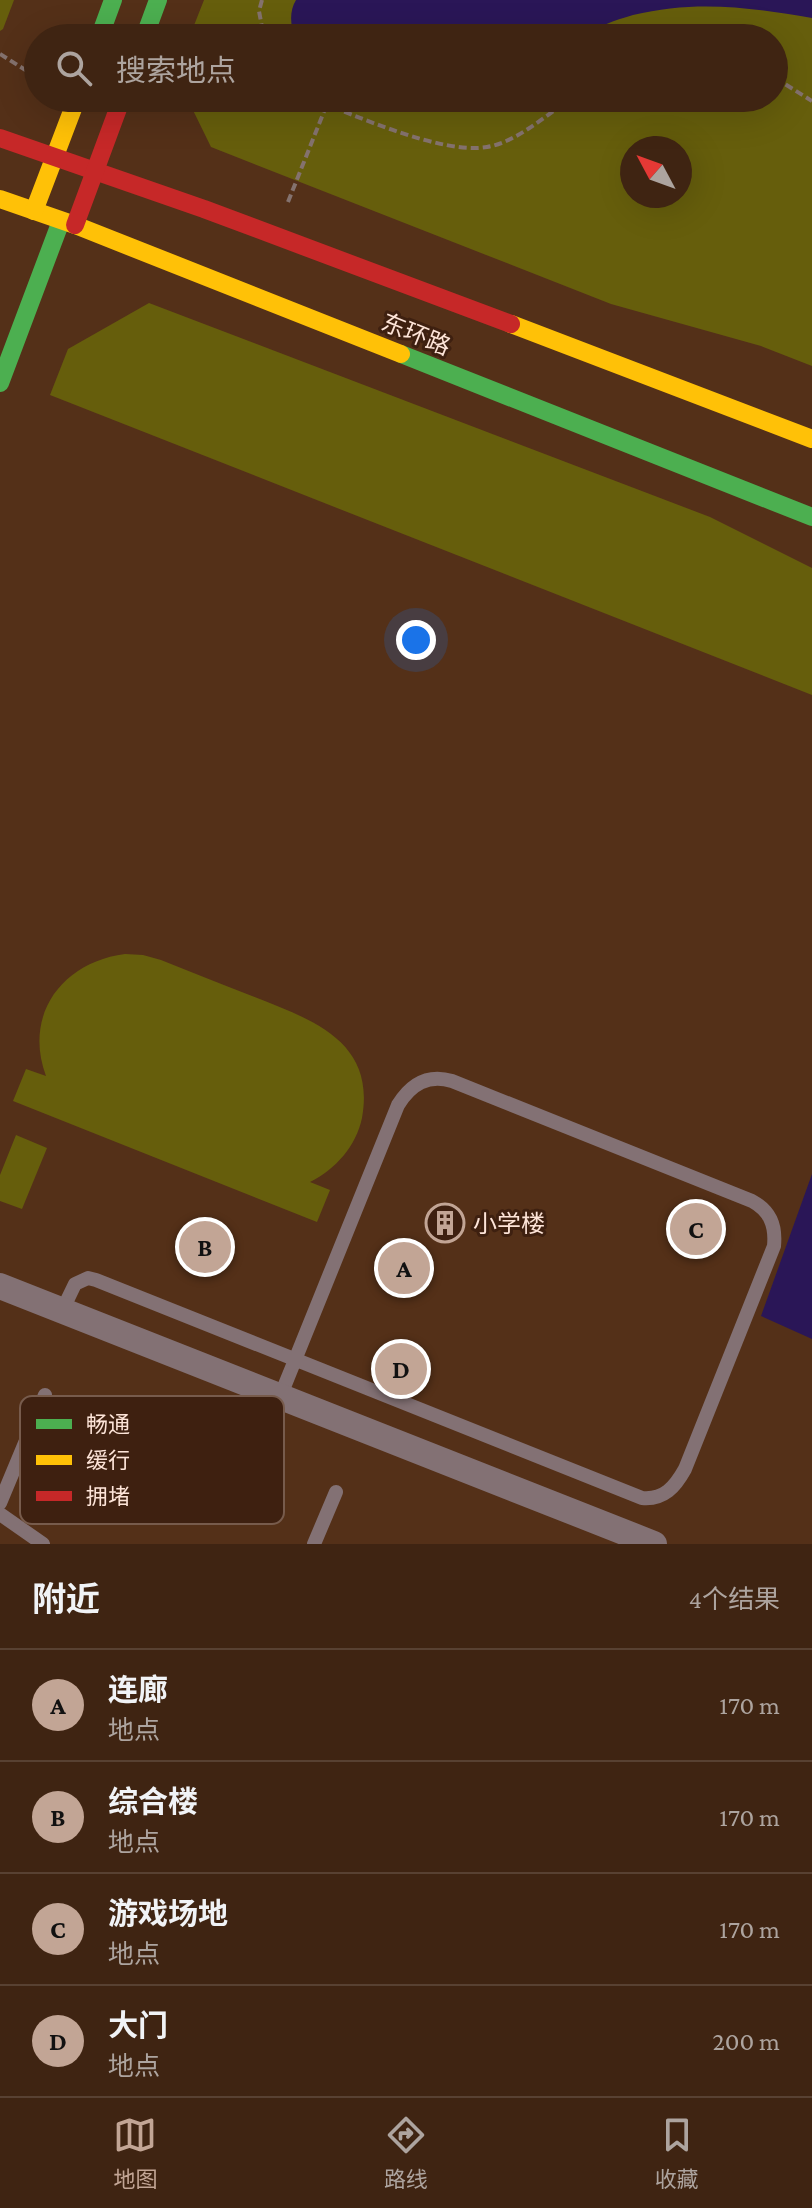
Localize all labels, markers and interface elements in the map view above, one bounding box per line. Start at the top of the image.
search box [24,24,788,112]
icon: search [52,46,96,90]
text: 搜索地点 [116,54,236,87]
north arrow [620,136,692,208]
street label: 东环路 [378,308,454,360]
your location [396,620,436,660]
pin: C [670,1199,722,1259]
building icon: 小学楼 [424,1202,466,1244]
place label: 小学楼 [473,1210,545,1237]
pin: B [179,1217,231,1277]
pin: A [378,1238,430,1298]
pin: D [375,1339,427,1399]
legend [20,1396,284,1524]
text: 畅通 [86,1412,130,1437]
text: 缓行 [86,1448,130,1473]
text: 拥堵 [86,1484,130,1509]
text: 附近 [32,1581,100,1618]
text: 4个结果 [689,1585,780,1614]
text: 连廊 [108,1673,168,1706]
text: A [50,1691,66,1720]
text: 170 m [719,1691,780,1720]
text: 地点 [108,1716,160,1745]
text: 综合楼 [108,1785,198,1818]
text: B [50,1803,66,1832]
text: 170 m [719,1803,780,1832]
text: 地点 [108,1828,160,1857]
text: 游戏场地 [108,1897,228,1930]
text: C [50,1915,66,1944]
text: 170 m [719,1915,780,1944]
text: 地点 [108,1940,160,1969]
text: 大门 [108,2009,168,2042]
text: D [49,2027,67,2056]
text: 200 m [712,2027,780,2056]
text: 地点 [108,2052,160,2081]
tab: 地图 [113,2113,157,2193]
tab: 路线 [384,2113,428,2193]
tab: 收藏 [655,2113,699,2193]

